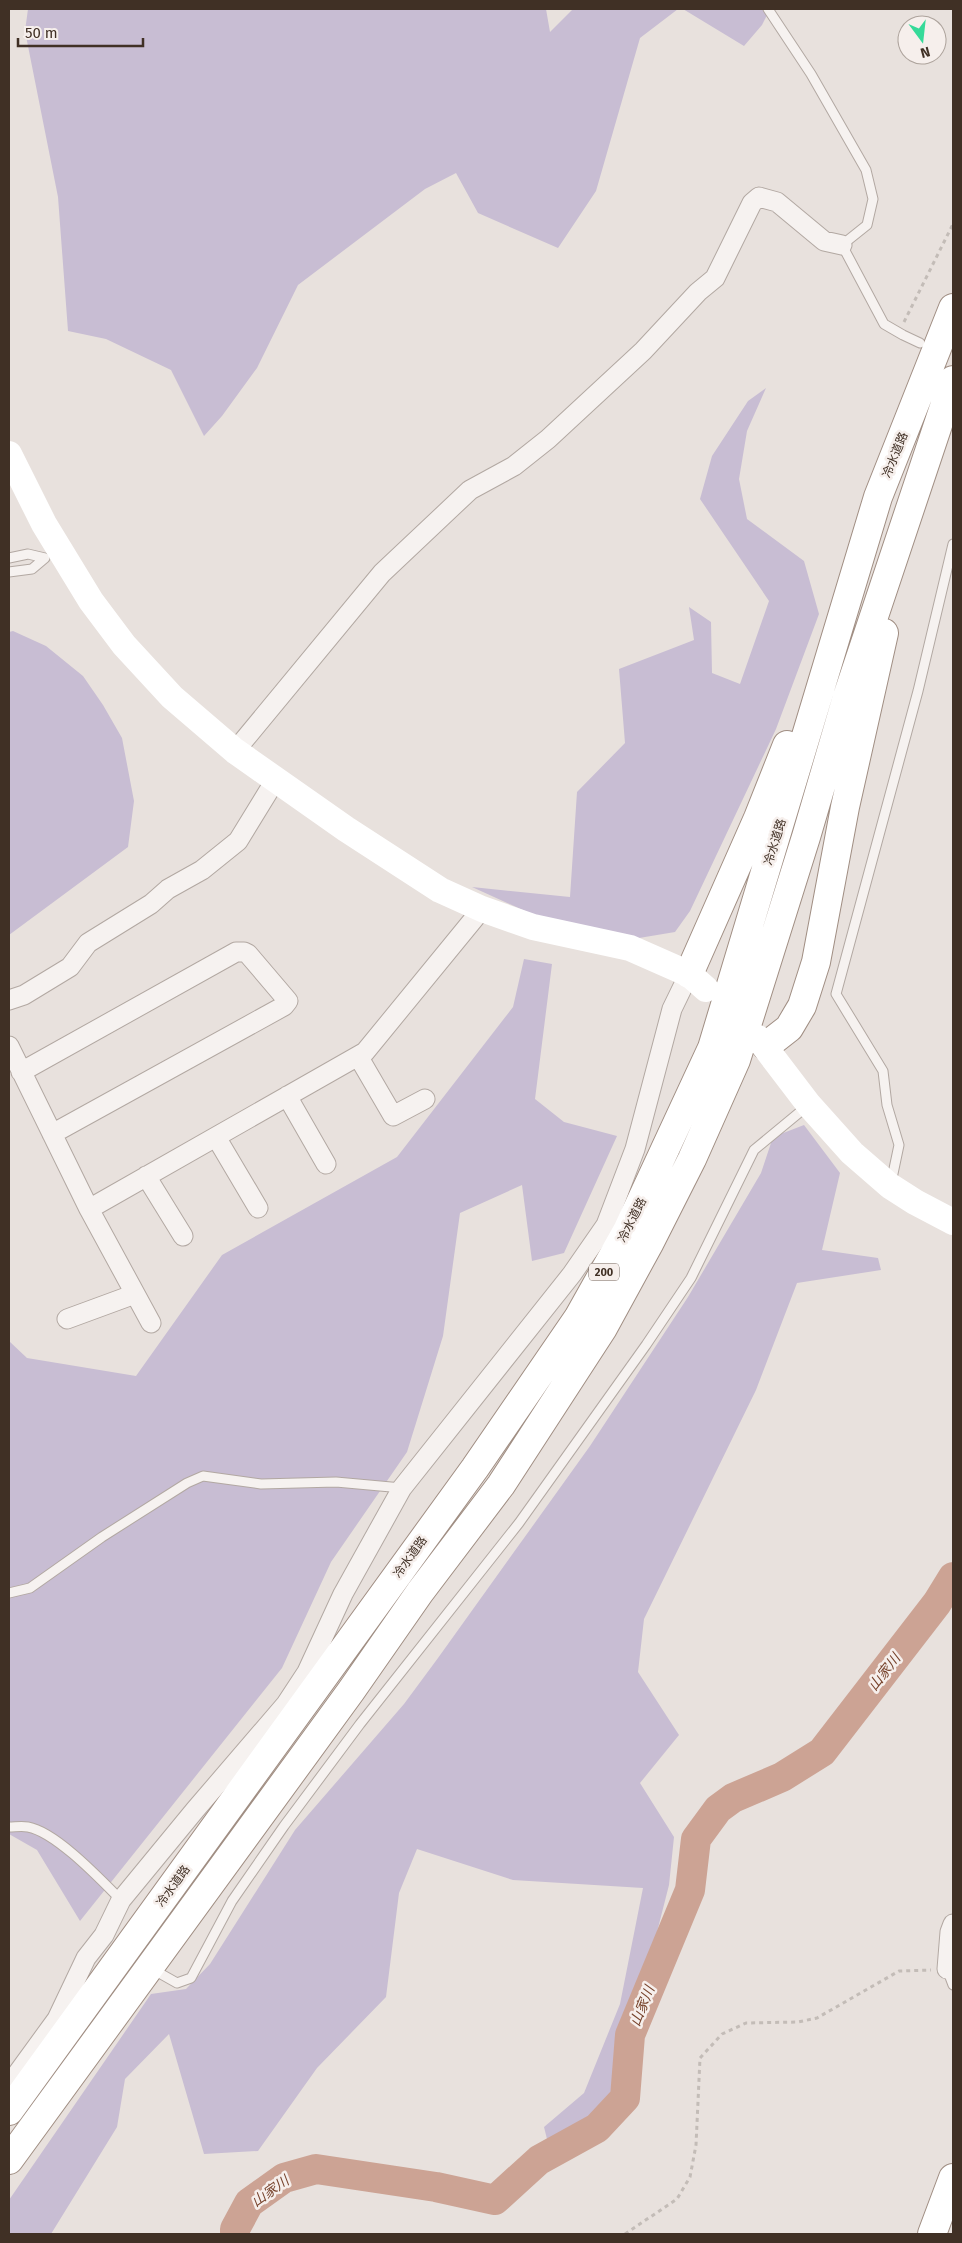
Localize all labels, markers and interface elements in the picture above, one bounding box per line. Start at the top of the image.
scale bar [18,15,142,47]
north arrow [897,15,947,65]
text: 50 m [25,24,58,42]
text: N [919,43,932,61]
street label: 冷水道路 [880,430,910,480]
street label: 冷水道路 [761,817,789,867]
street label: 冷水道路 [615,1195,649,1245]
road number: 200 [589,1264,619,1280]
street label: 冷水道路 [390,1533,430,1581]
water label: 山家川 [865,1649,905,1694]
street label: 冷水道路 [153,1862,193,1910]
water label: 山家川 [627,1982,659,2029]
water label: 山家川 [248,2171,294,2210]

